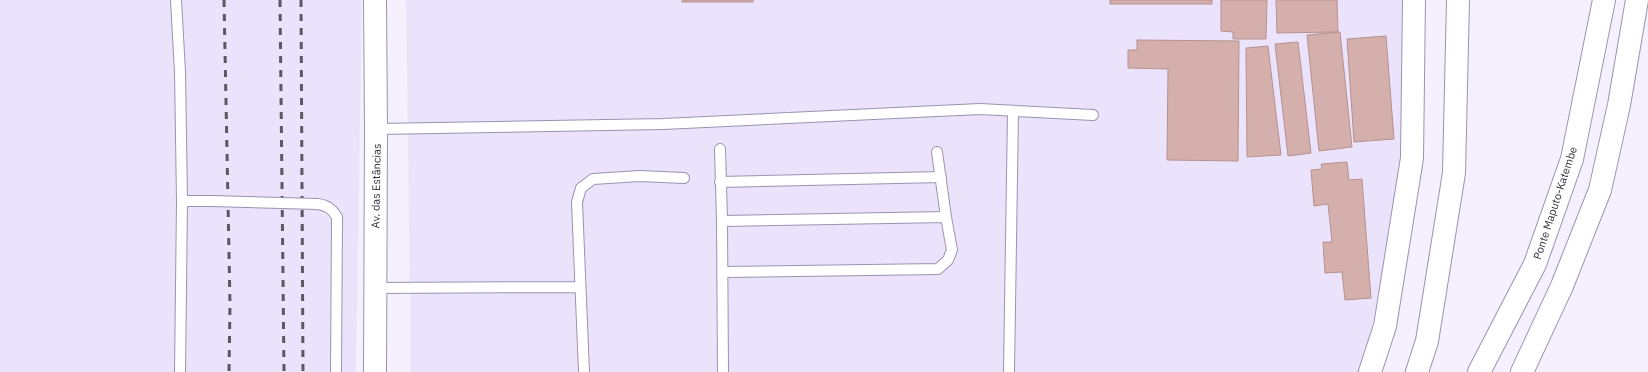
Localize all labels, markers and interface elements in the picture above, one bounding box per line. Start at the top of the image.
street label: Av. das Estâncias [368,144,384,228]
street label: Ponte Maputo-Katembe [1530,145,1580,261]

